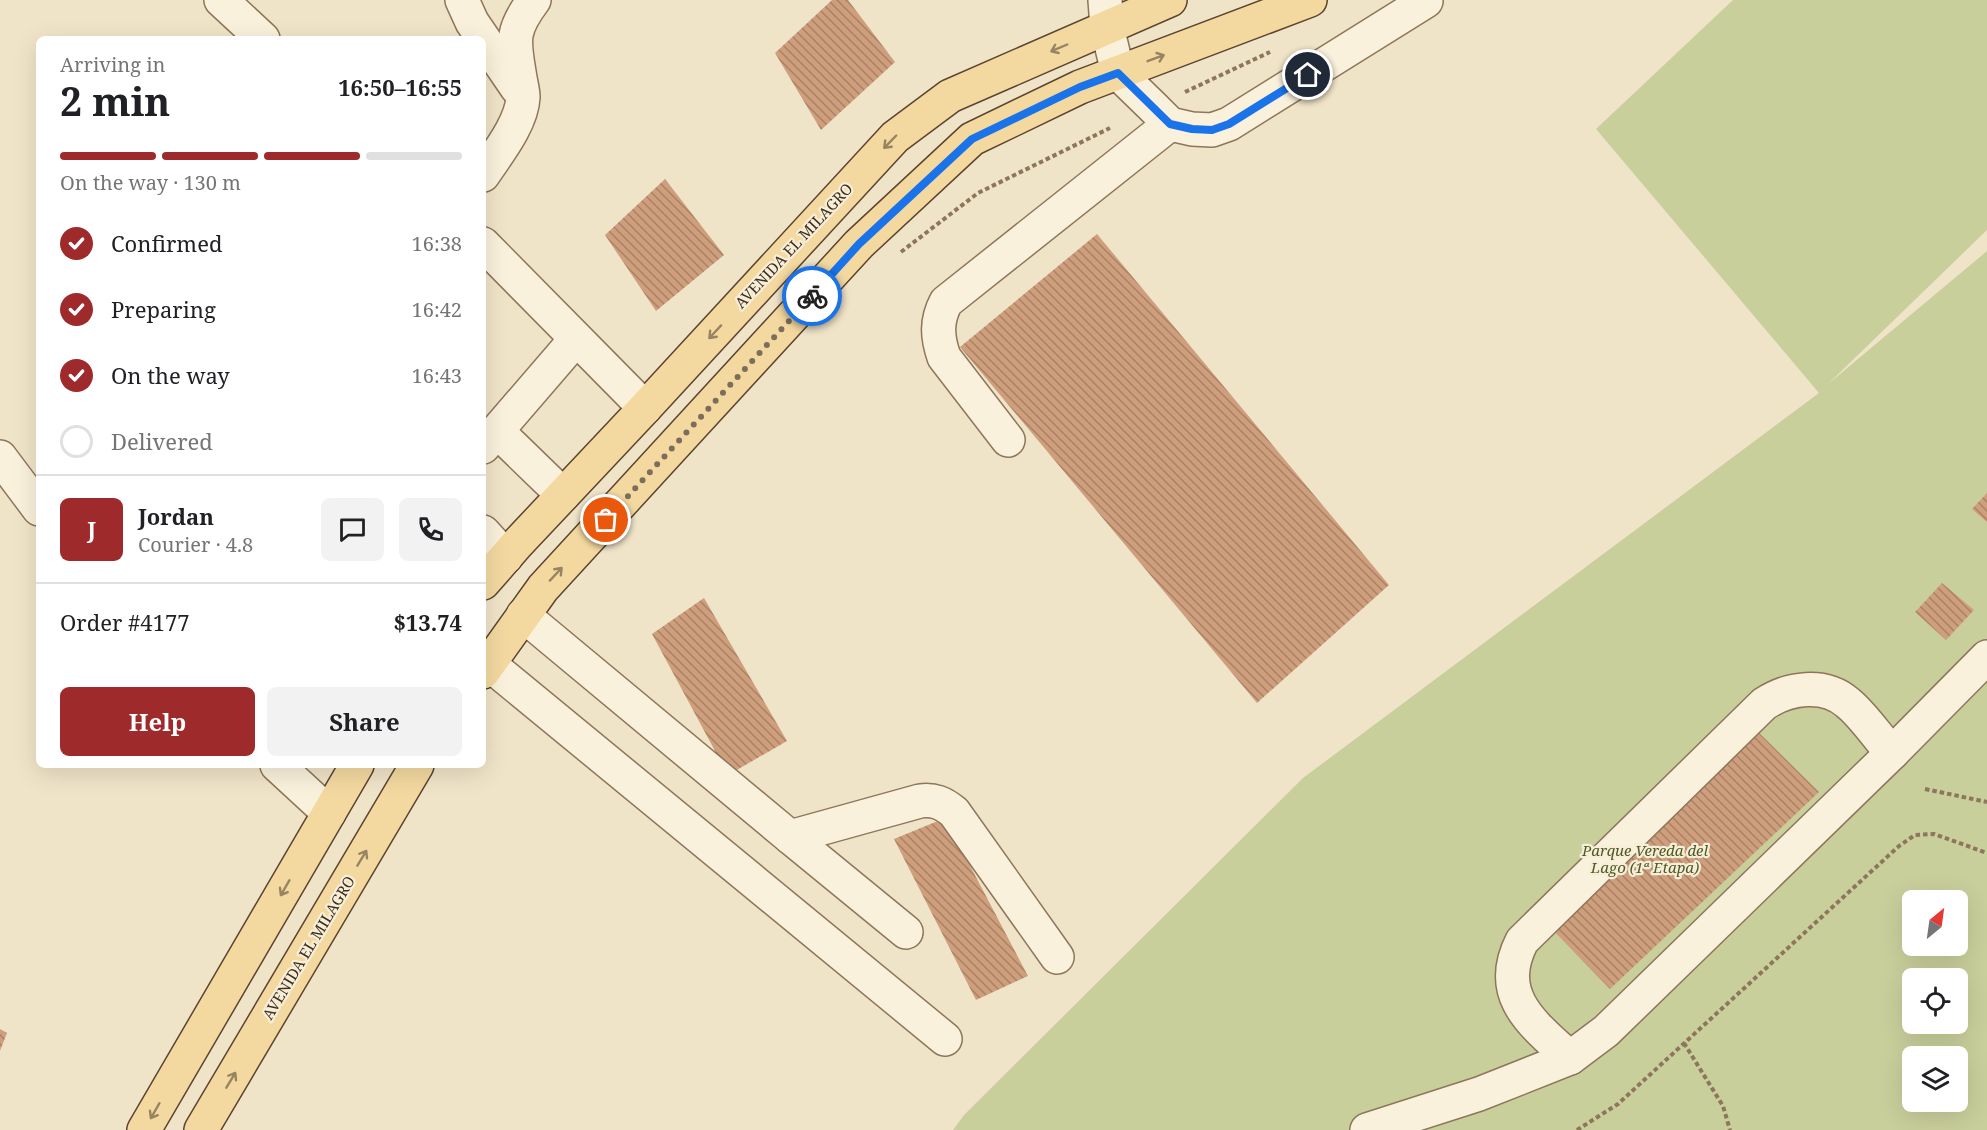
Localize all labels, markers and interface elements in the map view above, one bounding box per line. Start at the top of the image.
one-way arrow [1050,42,1068,54]
pin [1282,49,1333,100]
text: Arriving in [60,51,165,78]
one-way arrow [1147,52,1165,63]
icon: home [1291,58,1324,91]
text: 16:50–16:55 [338,72,462,102]
text: 2 min [60,74,170,127]
one-way arrow [883,135,897,150]
text: On the way · 130 m [60,169,241,196]
street label: AVENIDA EL MILAGRO [730,179,857,312]
icon: check [60,227,93,260]
text: Confirmed [111,228,222,258]
text: 16:38 [412,230,462,257]
courier [782,266,842,326]
icon: bike [796,280,829,313]
icon: check [60,293,93,326]
text: Preparing [111,294,216,324]
text: 16:42 [412,296,462,323]
one-way arrow [708,324,722,339]
icon: check [60,359,93,392]
text: On the way [111,360,230,390]
text: 16:43 [412,362,462,389]
text: Delivered [111,426,213,456]
pin [580,494,631,545]
button: chat [321,498,384,561]
button: phone [399,498,462,561]
text: Jordan [138,501,214,531]
icon: bag [589,503,622,536]
text: J [87,514,96,544]
text: Courier · 4.8 [138,531,253,558]
one-way arrow [549,567,563,582]
text: Order #4177 [60,607,190,637]
text: $13.74 [393,607,462,637]
button: Help [60,687,255,756]
button: Share [267,687,462,756]
park label: Parque Vereda del Lago (1ª Etapa) [1581,840,1708,877]
one-way arrow [356,850,368,867]
street label: AVENIDA EL MILAGRO [257,872,359,1023]
one-way arrow [279,879,291,896]
north arrow [1902,890,1968,956]
map controls [1902,890,1968,1112]
button: locate [1902,968,1968,1034]
button: layers [1902,1046,1968,1112]
one-way arrow [225,1072,237,1089]
one-way arrow [149,1102,161,1119]

